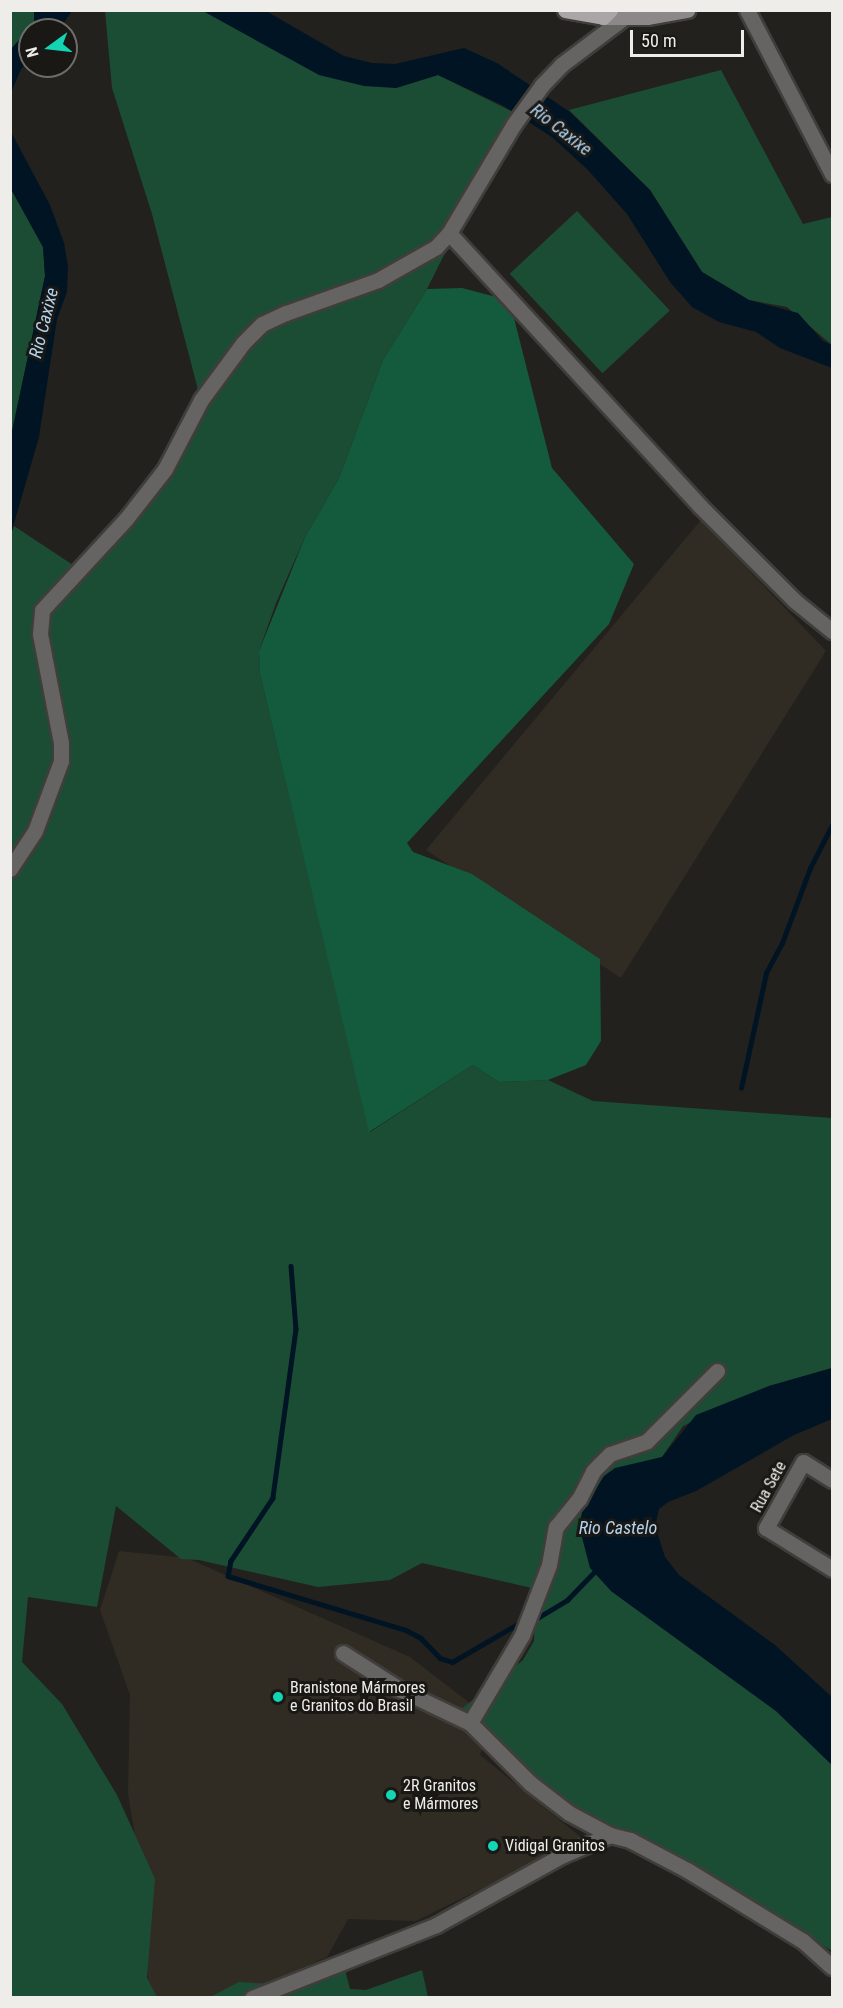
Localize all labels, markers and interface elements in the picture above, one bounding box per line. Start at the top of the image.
north arrow [18,18,78,78]
scale bar [633,18,747,56]
text: 50 m [641,30,676,51]
text: N [22,45,43,59]
water label: Rio Caxixe [526,99,596,161]
water label: Rio Caxixe [25,286,63,360]
street label: Rua Sete [747,1458,791,1516]
water label: Rio Castelo [579,1517,657,1539]
place label: Branistone Mármores e Granitos do Brasil [290,1678,425,1716]
marker: Branistone Mármores e Granitos do Brasil [271,1690,285,1704]
place label: 2R Granitos e Mármores [403,1776,478,1814]
marker: 2R Granitos e Mármores [384,1788,398,1802]
place label: Vidigal Granitos [505,1836,605,1856]
marker: Vidigal Granitos [486,1839,500,1853]

